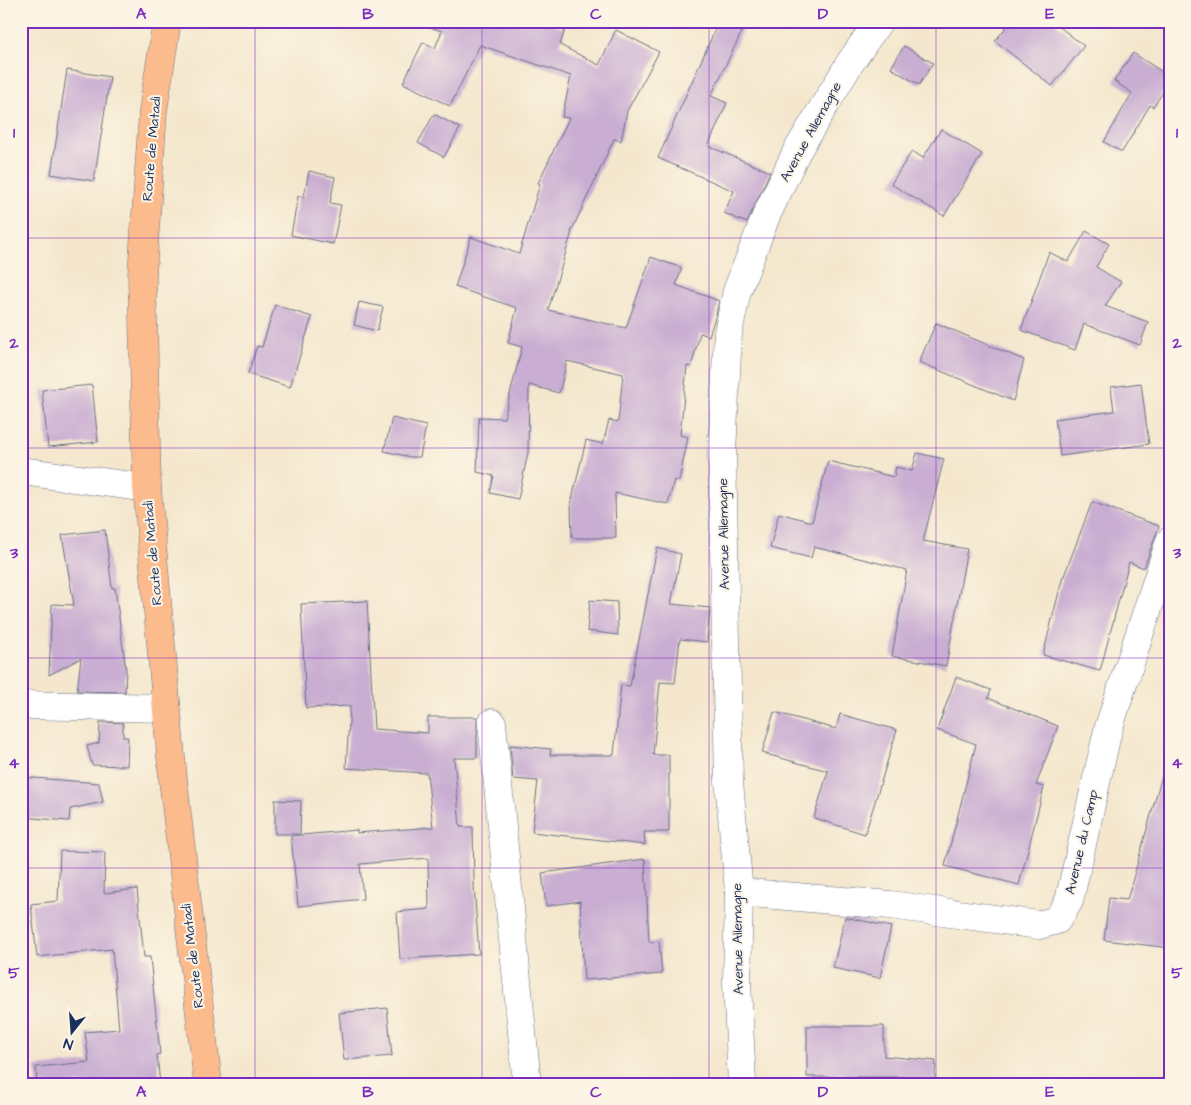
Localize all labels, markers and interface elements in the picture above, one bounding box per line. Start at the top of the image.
text: A [136,3,147,25]
text: B [362,3,374,25]
text: C [590,3,602,25]
text: D [818,3,829,25]
text: E [1045,3,1055,25]
street label: Avenue Allemagne [775,78,847,186]
street label: Route de Matadi [137,96,167,202]
text: 1 [13,122,16,144]
text: 1 [1176,122,1179,144]
text: 2 [8,332,19,354]
text: 2 [1171,332,1182,354]
street label: Avenue Allemagne [713,477,735,590]
street label: Route de Matadi [138,500,168,606]
text: 3 [9,542,19,564]
text: 3 [1172,542,1182,564]
text: 4 [9,752,20,774]
text: 4 [1172,752,1183,774]
street label: Avenue du Camp [1060,788,1104,896]
street label: Avenue Allemagne [727,882,749,995]
street label: Route de Matadi [177,903,209,1009]
text: 5 [8,962,20,984]
text: 5 [1171,962,1183,984]
north arrow [48,1008,98,1058]
text: N [61,1033,76,1054]
text: A [136,1081,147,1103]
text: B [362,1081,374,1103]
text: C [590,1081,602,1103]
text: D [818,1081,829,1103]
text: E [1045,1081,1055,1103]

